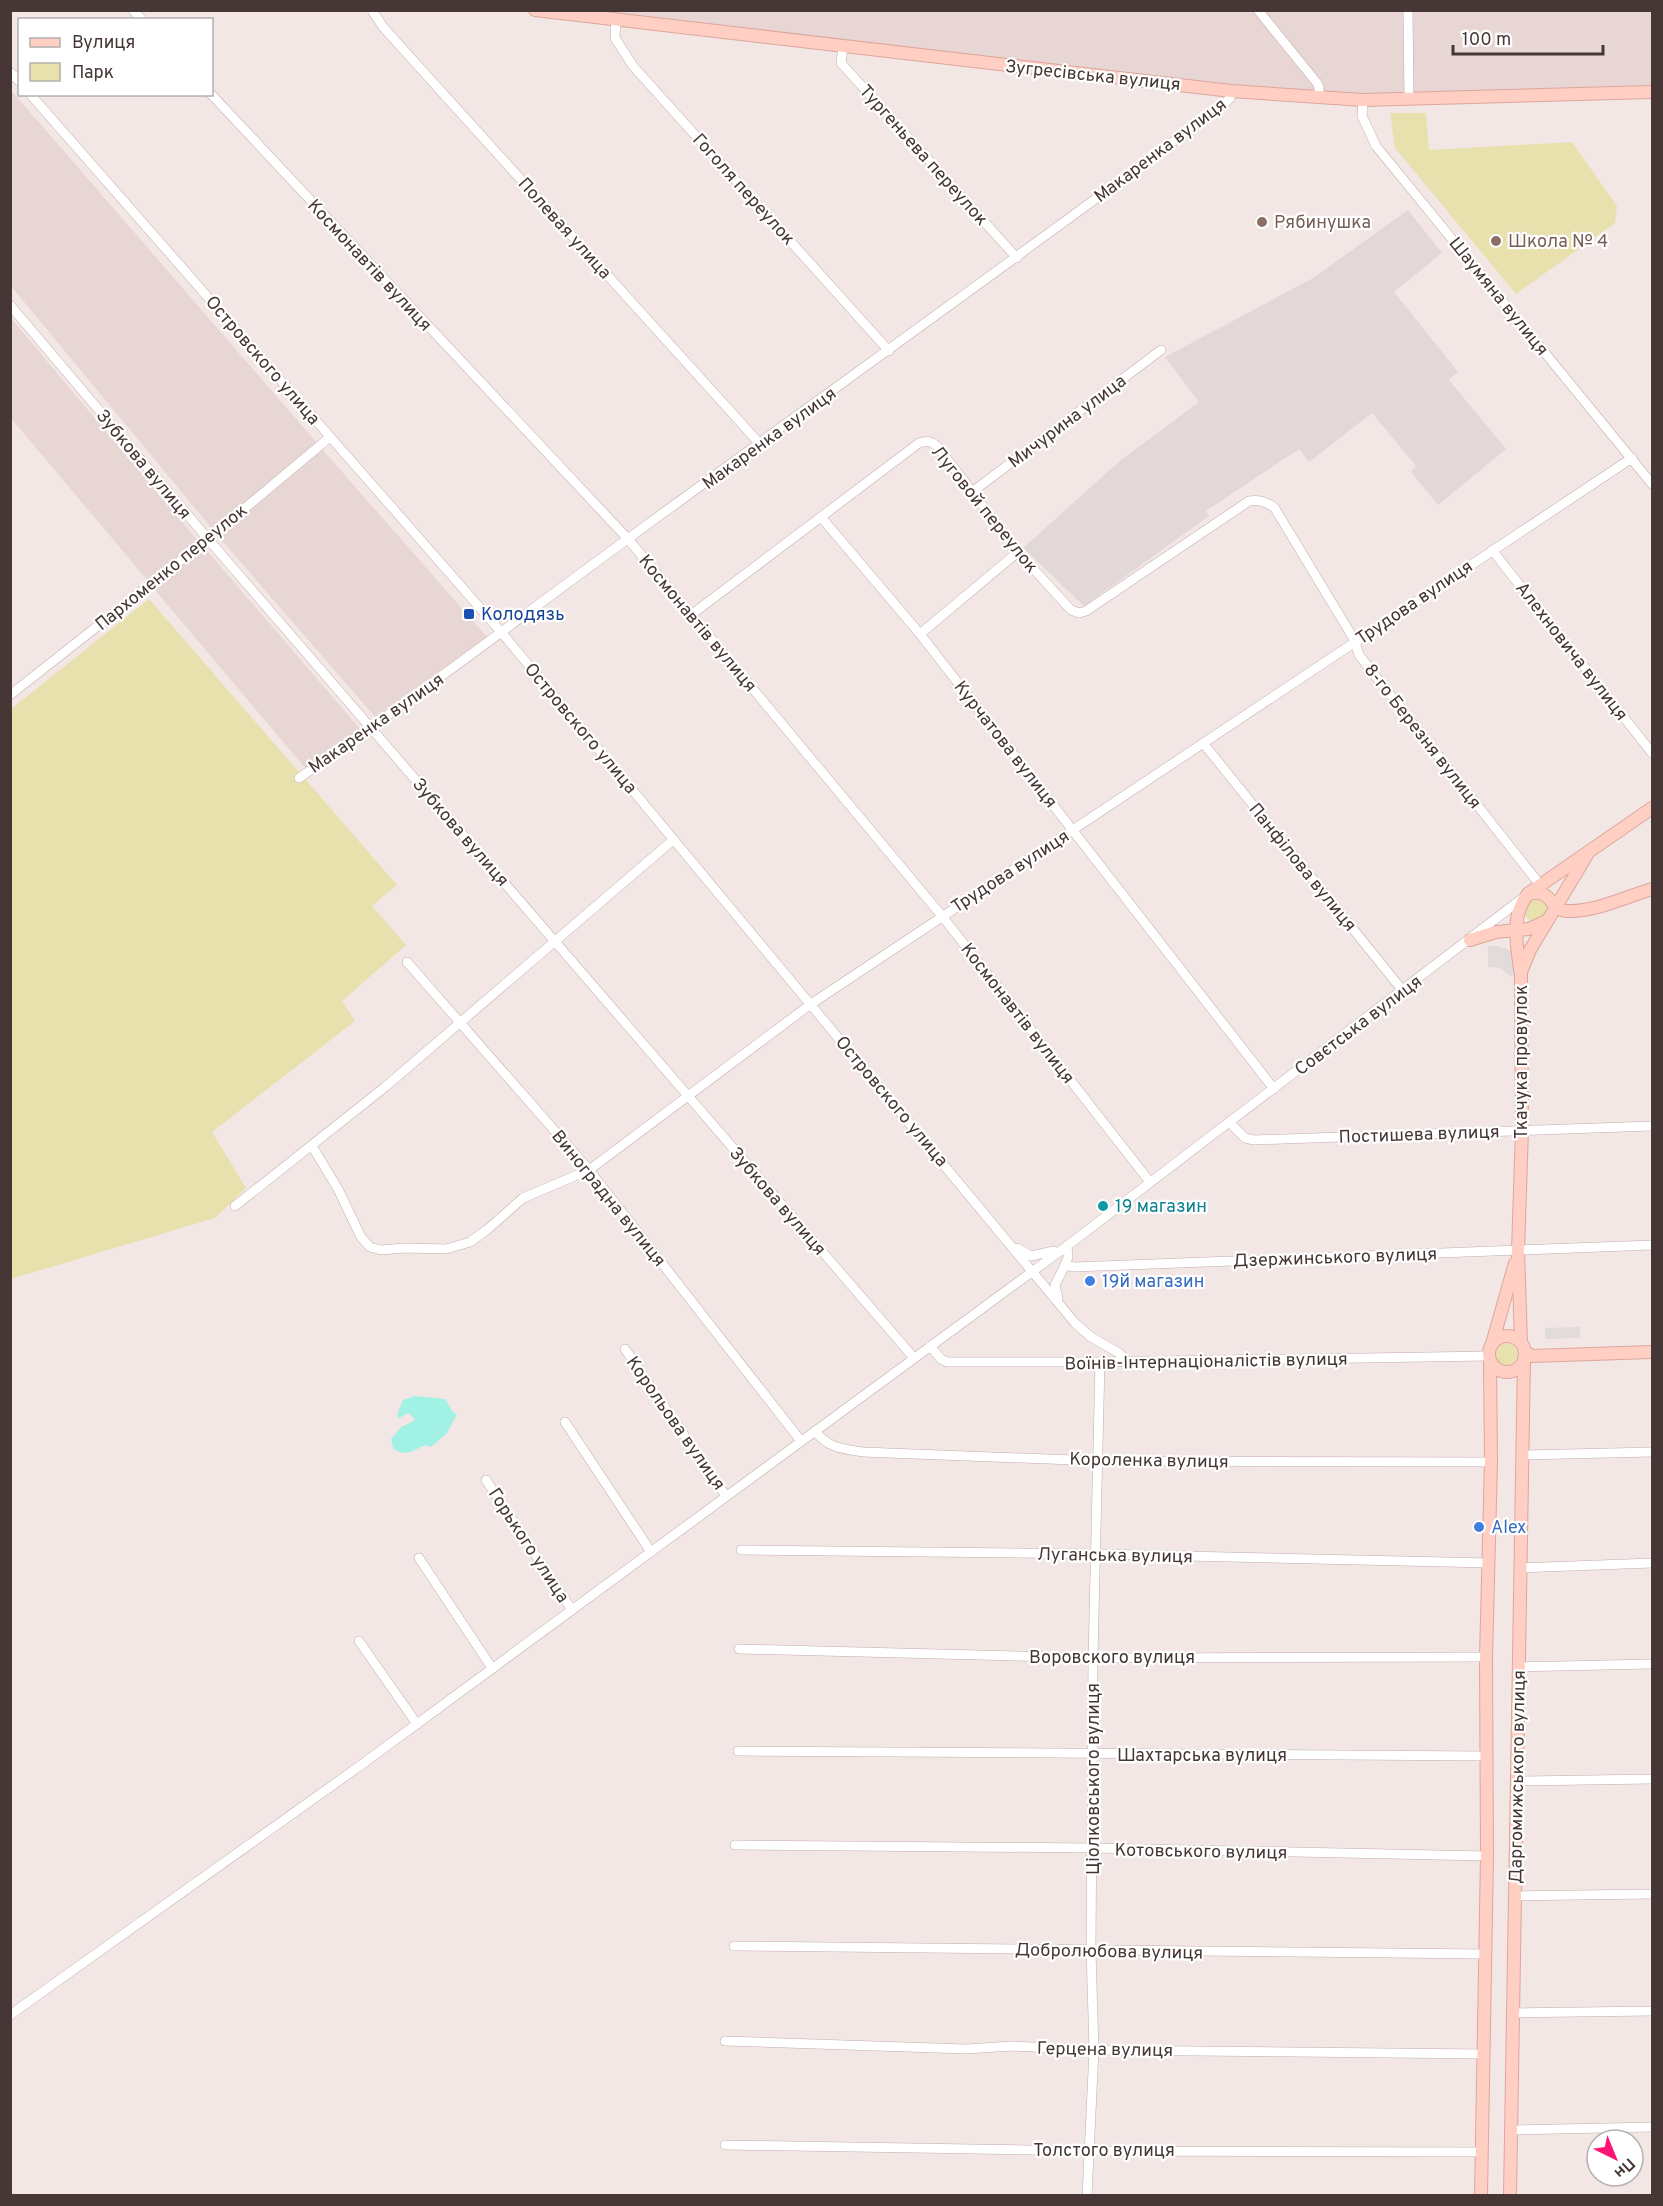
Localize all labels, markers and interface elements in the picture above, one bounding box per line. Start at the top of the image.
legend [18,18,213,96]
scale bar [1453,18,1603,56]
text: 100 m [1462,29,1511,52]
text: Вулиця [72,32,135,55]
street label: Зугресівська вулиця [1004,56,1182,97]
text: Парк [72,62,114,85]
street label: Тургеньева переулок [853,81,992,231]
street label: Макаренка вулиця [1090,94,1232,209]
street label: Гоголя переулок [687,129,799,251]
street label: Полевая улица [512,173,616,285]
street label: Космонавтів вулиця [302,195,436,337]
place label: Рябинушка [1274,212,1371,235]
marker: Рябинушка [1255,215,1269,229]
place label: Школа № 4 [1508,231,1608,254]
street label: Шаумяна вулиця [1443,233,1553,361]
marker: Школа № 4 [1489,234,1503,248]
street label: Островского улица [199,292,324,430]
street label: Мичурина улица [1004,370,1132,474]
street label: Макаренка вулиця [698,383,841,496]
street label: Зубкова вулиця [90,405,196,525]
street label: Луговой переулок [925,441,1042,578]
street label: Пархоменко переулок [91,500,253,637]
street label: Космонавтів вулиця [633,551,761,697]
street label: Трудова вулиця [1352,556,1478,651]
street label: Алехновича вулиця [1509,578,1632,726]
place label: Колодязь [481,604,565,627]
marker: Колодязь [462,607,476,621]
street label: Островского улица [518,659,641,799]
street label: 8-го Березня вулиця [1358,660,1486,814]
street label: Макаренка вулиця [305,669,449,780]
street label: Курчатова вулиця [948,677,1062,813]
street label: Зубкова вулиця [406,774,513,892]
street label: Панфілова вулиця [1243,799,1361,937]
street label: Трудова вулиця [947,826,1074,919]
street label: Космонавтів вулиця [955,939,1079,1089]
street label: Совєтська вулиця [1291,971,1427,1082]
street label: Ткачука провулок [1511,985,1534,1139]
street label: Островского улица [829,1032,952,1172]
street label: Постишева вулиця [1338,1121,1500,1150]
street label: Виноградна вулиця [546,1126,670,1272]
street label: Зубкова вулиця [723,1143,830,1261]
place label: 19 магазин [1115,1196,1207,1219]
marker: 19 магазин [1096,1199,1110,1213]
street label: Дзержинського вулиця [1233,1243,1438,1274]
place label: 19й магазин [1102,1271,1204,1294]
marker: 19й магазин [1083,1274,1097,1288]
street label: Воїнів-Інтернаціоналістів вулиця [1064,1349,1348,1376]
street label: Корольова вулиця [620,1352,730,1495]
street label: Короленка вулиця [1069,1449,1229,1474]
street label: Горького улица [482,1484,573,1608]
place label: Alex [1491,1517,1526,1540]
marker: Alex [1472,1520,1486,1534]
street label: Луганська вулиця [1037,1544,1193,1569]
street label: Воровского вулиця [1029,1647,1195,1670]
street label: Даргомижського вулиця [1505,1670,1532,1884]
street label: Ціолковського вулиця [1083,1683,1106,1875]
street label: Шахтарська вулиця [1117,1745,1287,1768]
street label: Котовського вулиця [1114,1839,1287,1866]
street label: Добролюбова вулиця [1015,1939,1203,1966]
street label: Герцена вулиця [1037,2038,1173,2063]
north arrow [1585,2128,1645,2188]
street label: Толстого вулиця [1033,2140,1175,2163]
text: Пн [1609,2153,1639,2182]

